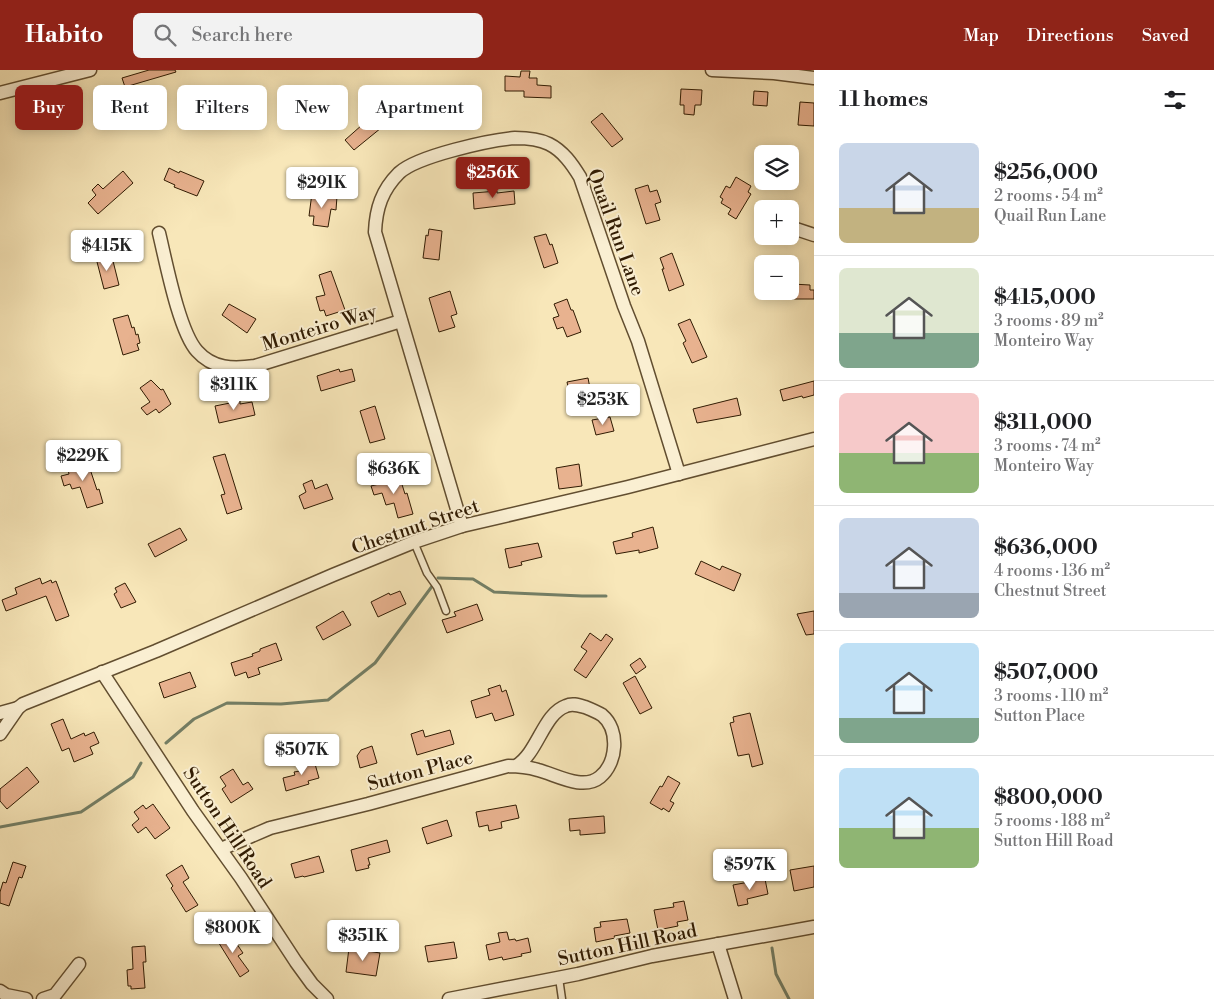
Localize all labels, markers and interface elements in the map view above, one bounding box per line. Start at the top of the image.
search box [133,13,483,58]
text: Habito [25,20,103,50]
icon: search [151,21,179,49]
text: Search here [191,23,293,47]
text: Map [963,24,999,47]
text: Directions [1027,24,1114,47]
text: Saved [1142,24,1189,47]
chip: Buy [15,85,83,130]
chip: Rent [93,85,167,130]
chip: Filters [177,85,267,130]
chip: New [277,85,348,130]
chip: Apartment [358,85,482,130]
icon: filters [1161,86,1189,114]
text: 11 homes [839,87,928,113]
map controls [754,145,799,300]
button: layers [754,145,799,190]
pin: $256K [458,156,528,199]
text: $256,000 [994,160,1098,186]
text: $256K [467,163,519,183]
icon: home [879,163,939,223]
pin: $291K [287,166,357,209]
street label: Quail Run Lane [582,166,650,299]
text: $291K [297,173,347,193]
text: 2 rooms · 54 m² [994,186,1103,206]
button: + [754,200,799,245]
text: Quail Run Lane [994,206,1106,226]
pin: $415K [72,230,142,272]
text: $415K [82,236,132,256]
button: − [754,255,799,300]
text: $415,000 [994,285,1096,311]
icon: home [879,288,939,348]
street label: Monteiro Way [259,299,380,357]
text: 3 rooms · 89 m² [994,311,1104,331]
text: Monteiro Way [994,331,1094,351]
pin: $311K [199,368,269,411]
text: $311K [210,375,258,395]
pin: $253K [568,384,638,426]
text: $253K [577,390,629,410]
text: $311,000 [994,410,1092,436]
icon: home [879,413,939,473]
text: 3 rooms · 74 m² [994,436,1101,456]
pin: $229K [48,440,118,482]
text: $229K [57,446,109,466]
pin: $636K [359,452,429,495]
text: Monteiro Way [994,456,1094,476]
text: $636K [368,459,420,479]
street label: Chestnut Street [348,494,483,560]
text: $636,000 [994,535,1098,561]
icon: home [879,538,939,598]
text: 4 rooms · 136 m² [994,561,1110,581]
text: Chestnut Street [994,581,1106,601]
text: $507,000 [994,660,1098,686]
icon: home [879,663,939,723]
text: 3 rooms · 110 m² [994,686,1108,706]
text: Sutton Place [994,706,1085,726]
pin: $507K [267,734,337,776]
text: $507K [275,740,329,760]
street label: Sutton Place [365,745,476,797]
street label: Sutton Hill Road [178,762,277,893]
text: $800,000 [994,785,1103,811]
icon: home [879,788,939,848]
text: 5 rooms · 188 m² [994,811,1110,831]
text: Sutton Hill Road [994,831,1113,851]
pin: $597K [715,848,785,891]
text: $597K [724,855,776,875]
pin: $800K [198,912,268,954]
text: $800K [205,918,261,938]
street label: Sutton Hill Road [555,918,699,971]
pin: $351K [328,920,398,962]
text: $351K [338,926,388,946]

